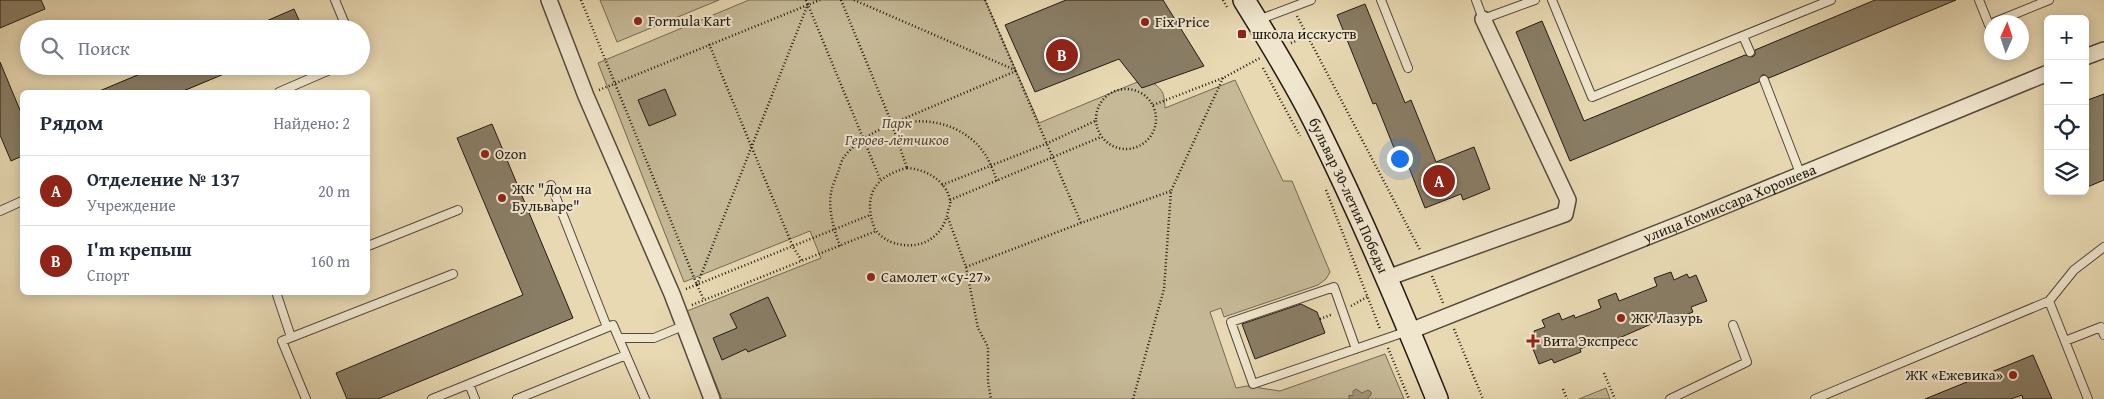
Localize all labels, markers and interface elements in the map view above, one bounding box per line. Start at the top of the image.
place label: Formula Kart [648,10,732,31]
place label: Fix Price [1155,11,1210,32]
marker: Formula Kart [632,15,644,27]
north arrow [1984,15,2029,60]
map controls [2044,15,2089,195]
button: + [2044,15,2089,60]
marker: Fix Price [1139,16,1151,28]
search box [20,20,370,75]
place label: школа исскуств [1252,23,1356,44]
marker: школа исскуств [1236,28,1248,40]
icon: search [38,34,66,62]
text: Поиск [78,34,130,62]
pin: B [1046,36,1078,74]
button: − [2044,60,2089,105]
button: locate [2044,105,2089,150]
text: Рядом [40,107,103,138]
text: Найдено: 2 [273,111,350,135]
park label: Парк Героев-лётчиков [844,112,949,150]
street label: бульвар 30-летия Победы [1304,114,1394,277]
place label: Ozon [495,143,527,164]
your location [1387,146,1413,172]
marker: Ozon [479,148,491,160]
button: layers [2044,150,2089,195]
street label: улица Комиссара Хорошева [1639,158,1820,248]
pin: A [1423,162,1455,200]
text: Отделение № 137 [87,165,240,193]
place label: ЖК "Дом на Бульваре" [511,178,592,216]
text: A [51,179,61,203]
text: 20 m [318,179,350,203]
marker: ЖК "Дом на Бульваре" [496,192,508,204]
text: Учреждение [87,193,176,217]
text: I'm крепыш [87,235,192,263]
text: B [51,249,61,273]
text: 160 m [310,249,350,273]
text: Спорт [87,263,129,287]
place label: Самолет «Су-27» [881,266,991,287]
marker: Самолет «Су-27» [865,271,877,283]
place label: ЖК Лазурь [1630,307,1703,328]
marker: ЖК Лазурь [1615,312,1627,324]
place label: Вита Экспресс [1543,330,1638,351]
marker: Вита Экспресс [1527,335,1539,347]
place label: ЖК «Ежевика» [1904,364,2003,385]
marker: ЖК «Ежевика» [2007,369,2019,381]

